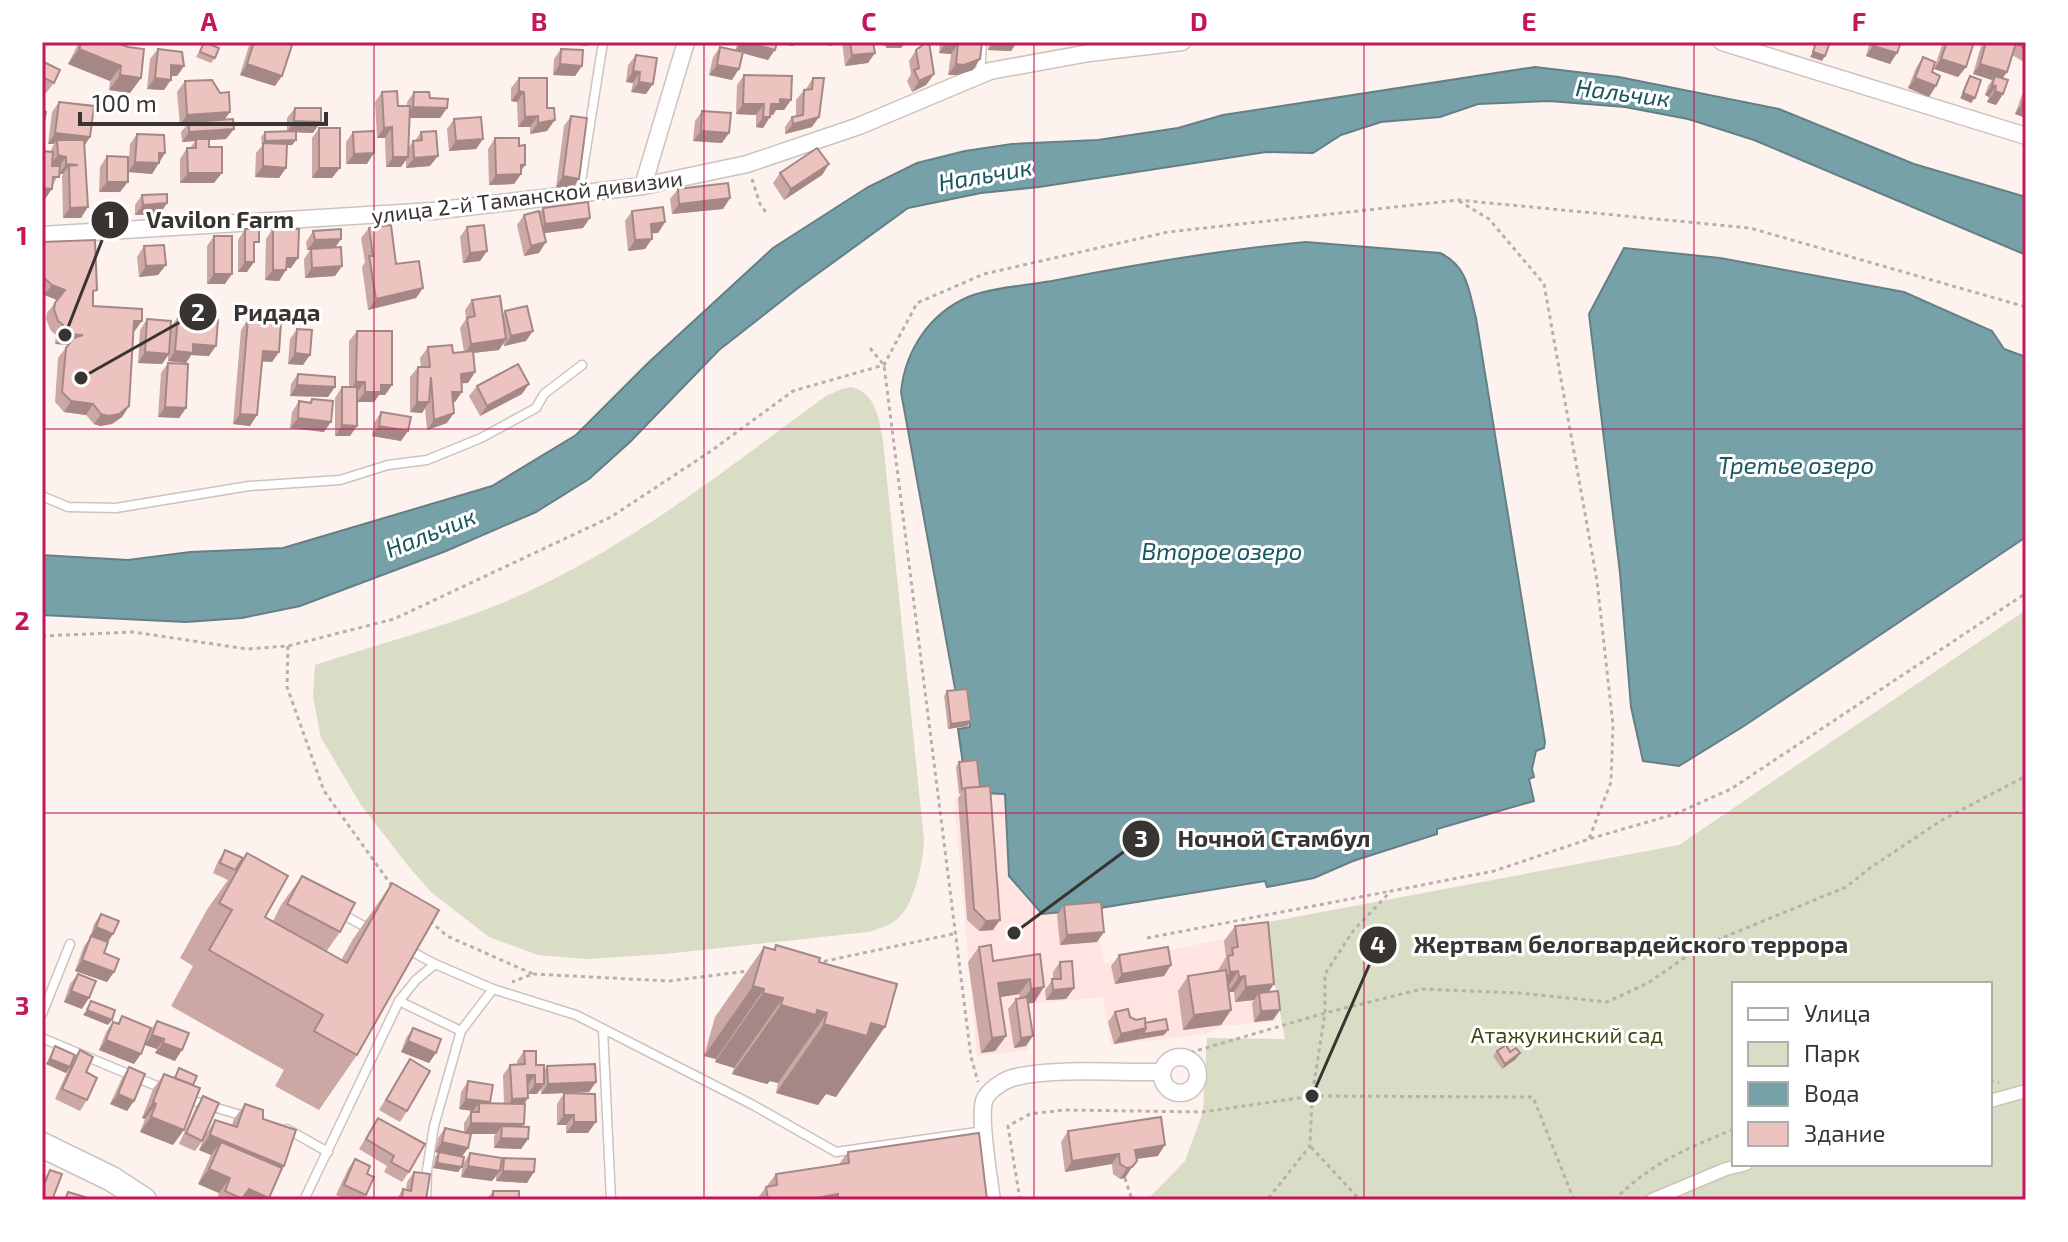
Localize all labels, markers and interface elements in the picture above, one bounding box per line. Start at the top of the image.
text: A [201,5,218,36]
text: B [531,5,547,36]
text: C [861,5,877,36]
text: D [1190,5,1208,36]
text: E [1521,5,1537,36]
text: F [1852,5,1866,36]
water label: Нальчик [1574,72,1672,112]
scale bar [80,76,326,126]
text: 100 m [92,88,157,117]
water label: Нальчик [936,151,1034,197]
street label: улица 2-й Таманской дивизии [370,164,684,229]
callout: Vavilon Farm [90,196,310,244]
text: 1 [105,204,115,233]
text: Vavilon Farm [146,204,294,233]
text: 1 [16,219,28,250]
callout: Ридада [178,288,337,336]
text: 2 [191,297,205,326]
text: Ридада [233,297,321,326]
water label: Третье озеро [1718,450,1874,479]
water label: Нальчик [381,501,480,563]
water label: Второе озеро [1142,536,1302,565]
text: 2 [14,604,30,635]
callout: Ночной Стамбул [1121,815,1387,863]
text: 3 [1134,823,1148,852]
text: Ночной Стамбул [1177,823,1371,852]
callout: Жертвам белогвардейского террора [1358,921,1864,969]
text: 4 [1370,929,1386,958]
text: Жертвам белогвардейского террора [1414,929,1848,958]
legend [1732,982,1992,1166]
text: 3 [15,989,29,1020]
text: Улица [1804,998,1871,1027]
park label: Атажукинский сад [1471,1021,1663,1048]
text: Парк [1804,1038,1860,1067]
text: Вода [1804,1078,1860,1107]
text: Здание [1804,1118,1886,1147]

